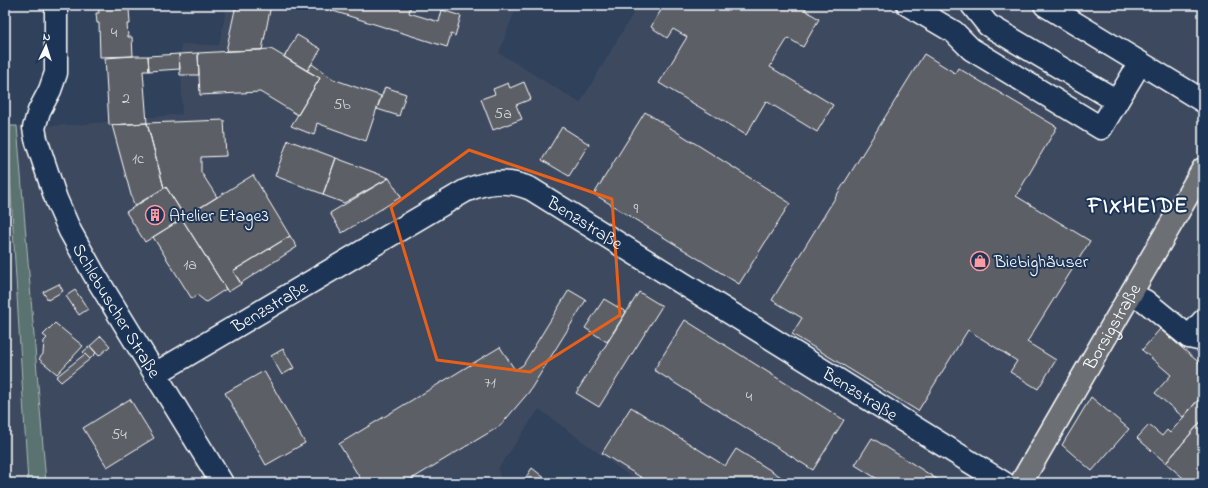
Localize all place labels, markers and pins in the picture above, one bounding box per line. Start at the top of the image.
building icon: Atelier Etage3 [144,204,166,226]
place label: Atelier Etage3 [169,204,269,231]
shop icon: Biebighäuser [969,250,991,272]
place label: Biebighäuser [993,250,1089,277]

